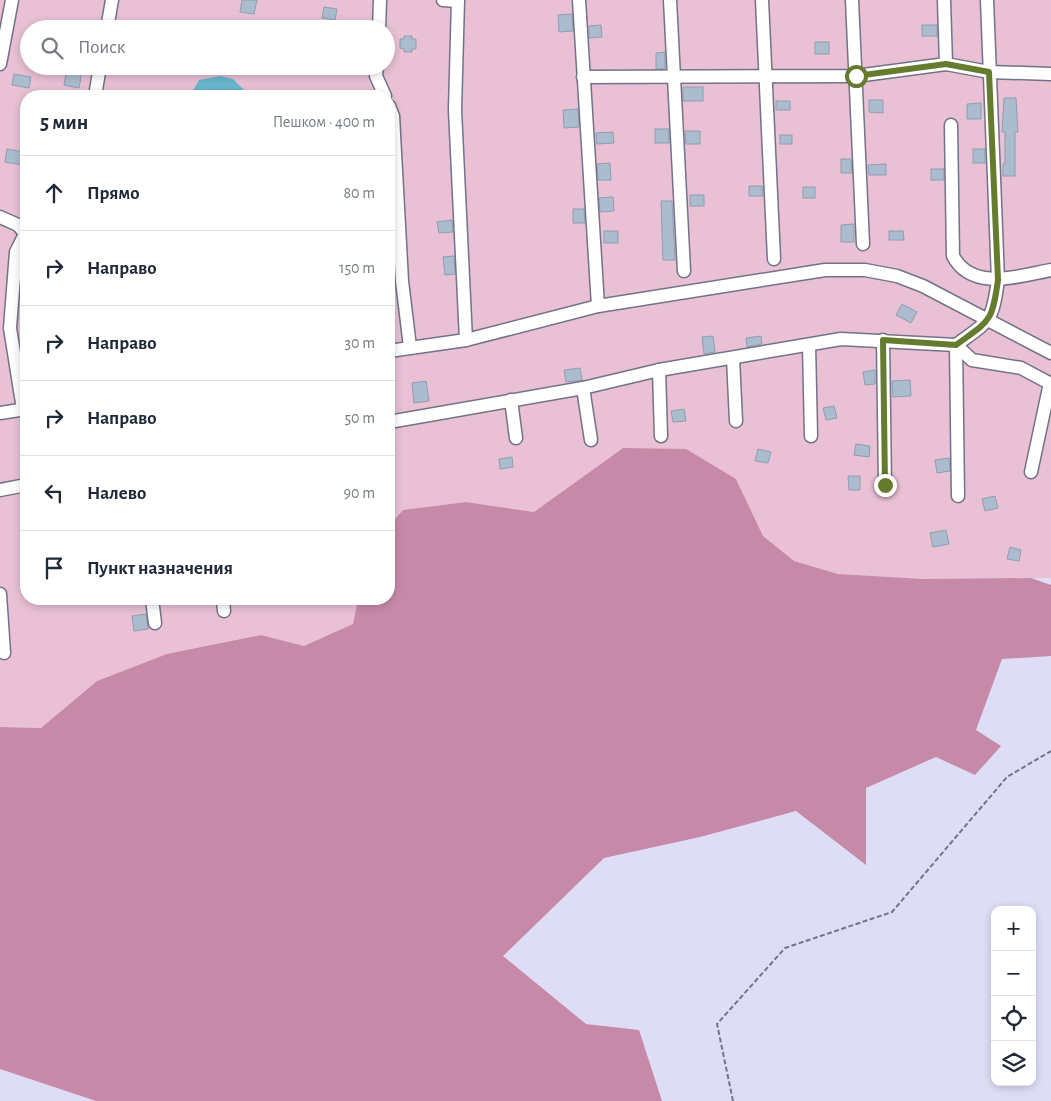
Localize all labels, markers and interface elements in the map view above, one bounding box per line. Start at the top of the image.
search box [20,20,395,75]
icon: search [38,34,66,62]
text: Поиск [78,38,125,57]
route start [845,65,868,88]
text: 5 мин [40,112,88,133]
text: Пешком · 400 m [273,114,375,130]
icon: ahead [40,179,68,207]
text: Прямо [87,184,140,203]
text: 80 m [344,185,375,201]
icon: right [40,254,68,282]
text: Направо [87,259,157,278]
text: 150 m [339,260,375,276]
icon: right [40,329,68,357]
text: Направо [87,334,157,353]
text: 30 m [345,335,375,351]
icon: right [40,404,68,432]
text: Направо [87,409,157,428]
text: 50 m [344,410,375,426]
route end [874,474,897,497]
icon: left [40,479,68,507]
text: Налево [87,484,146,503]
text: 90 m [344,485,375,501]
icon: arrive [40,554,68,582]
text: Пункт назначения [87,559,233,578]
map controls [991,906,1036,1086]
button: + [991,906,1036,951]
button: − [991,951,1036,996]
button: locate [991,996,1036,1041]
button: layers [991,1041,1036,1086]

